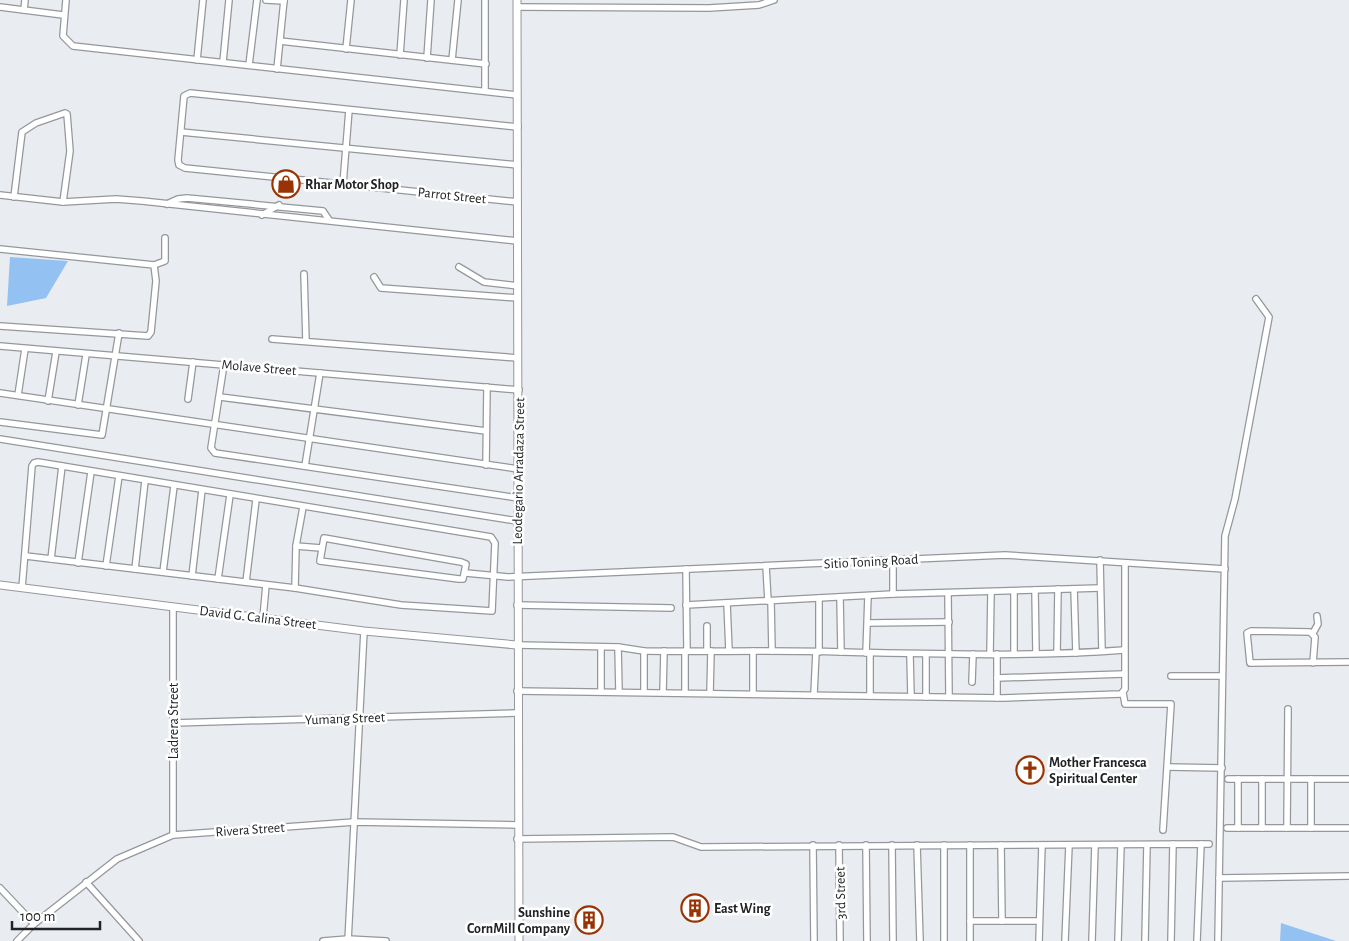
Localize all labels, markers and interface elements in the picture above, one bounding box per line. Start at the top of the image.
shop icon: Rhar Motor Shop [271,169,301,199]
place label: Rhar Motor Shop [305,178,399,192]
street label: Parrot Street [417,185,487,207]
street label: Molave Street [221,358,297,378]
street label: Leodegario Arradaza Street [511,397,527,545]
street label: Sitio Toning Road [823,553,919,571]
street label: David G. Calina Street [199,604,318,632]
street label: Ladrera Street [167,682,181,759]
street label: Yumang Street [305,711,386,727]
church icon: Mother Francesca Spiritual Center [1015,755,1045,785]
place label: Mother Francesca Spiritual Center [1049,756,1147,786]
street label: Rivera Street [215,821,286,839]
street label: 3rd Street [834,866,848,919]
building icon: East Wing [680,893,710,923]
scale bar [12,898,100,930]
place label: East Wing [714,902,772,916]
building icon: Sunshine CornMill Company [574,905,604,935]
place label: Sunshine CornMill Company [467,906,571,936]
text: 100 m [20,909,55,924]

